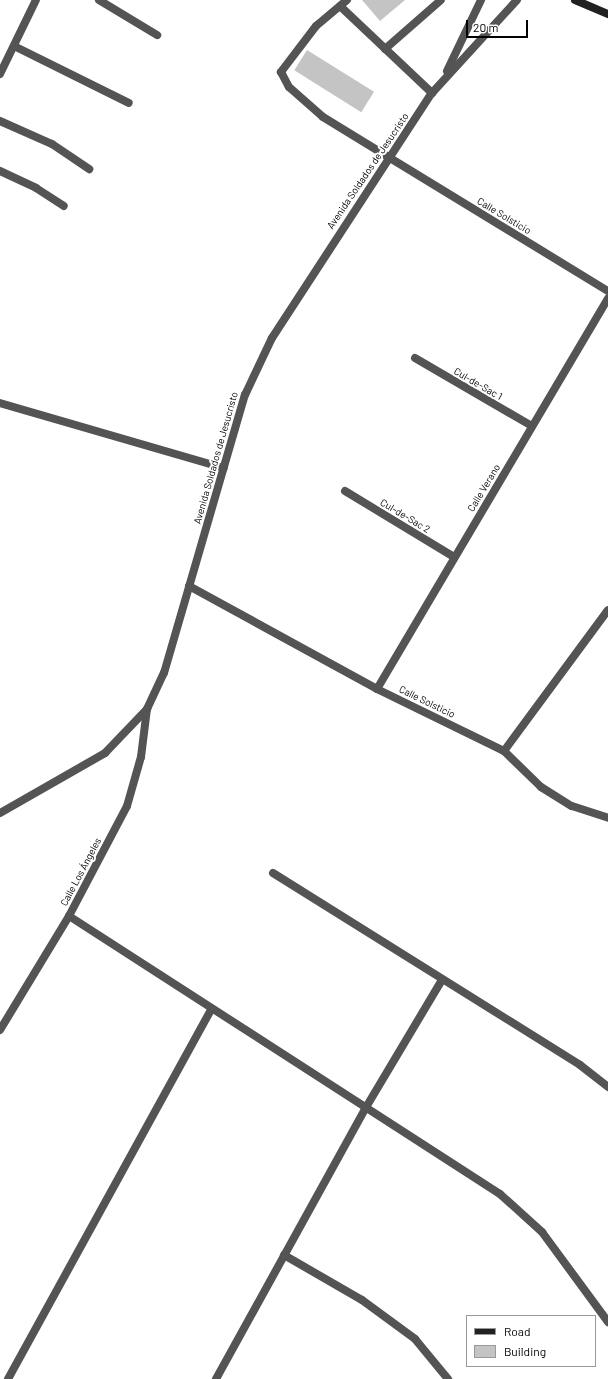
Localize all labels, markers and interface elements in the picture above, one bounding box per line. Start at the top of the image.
scale bar [468,12,530,38]
text: 20 m [473,20,499,34]
street label: Avenida Soldados de Jesucristo [325,111,411,231]
street label: Calle Solsticio [475,195,533,237]
street label: Cul-de-Sac 1 [452,365,504,403]
street label: Avenida Soldados de Jesucristo [191,390,241,526]
street label: Calle Verano [465,462,503,514]
street label: Cul-de-Sac 2 [378,496,432,536]
street label: Calle Solsticio [397,683,457,721]
street label: Calle Los Ángeles [58,836,104,908]
legend [466,1315,596,1367]
text: Road [504,1324,531,1338]
text: Building [504,1344,546,1358]

